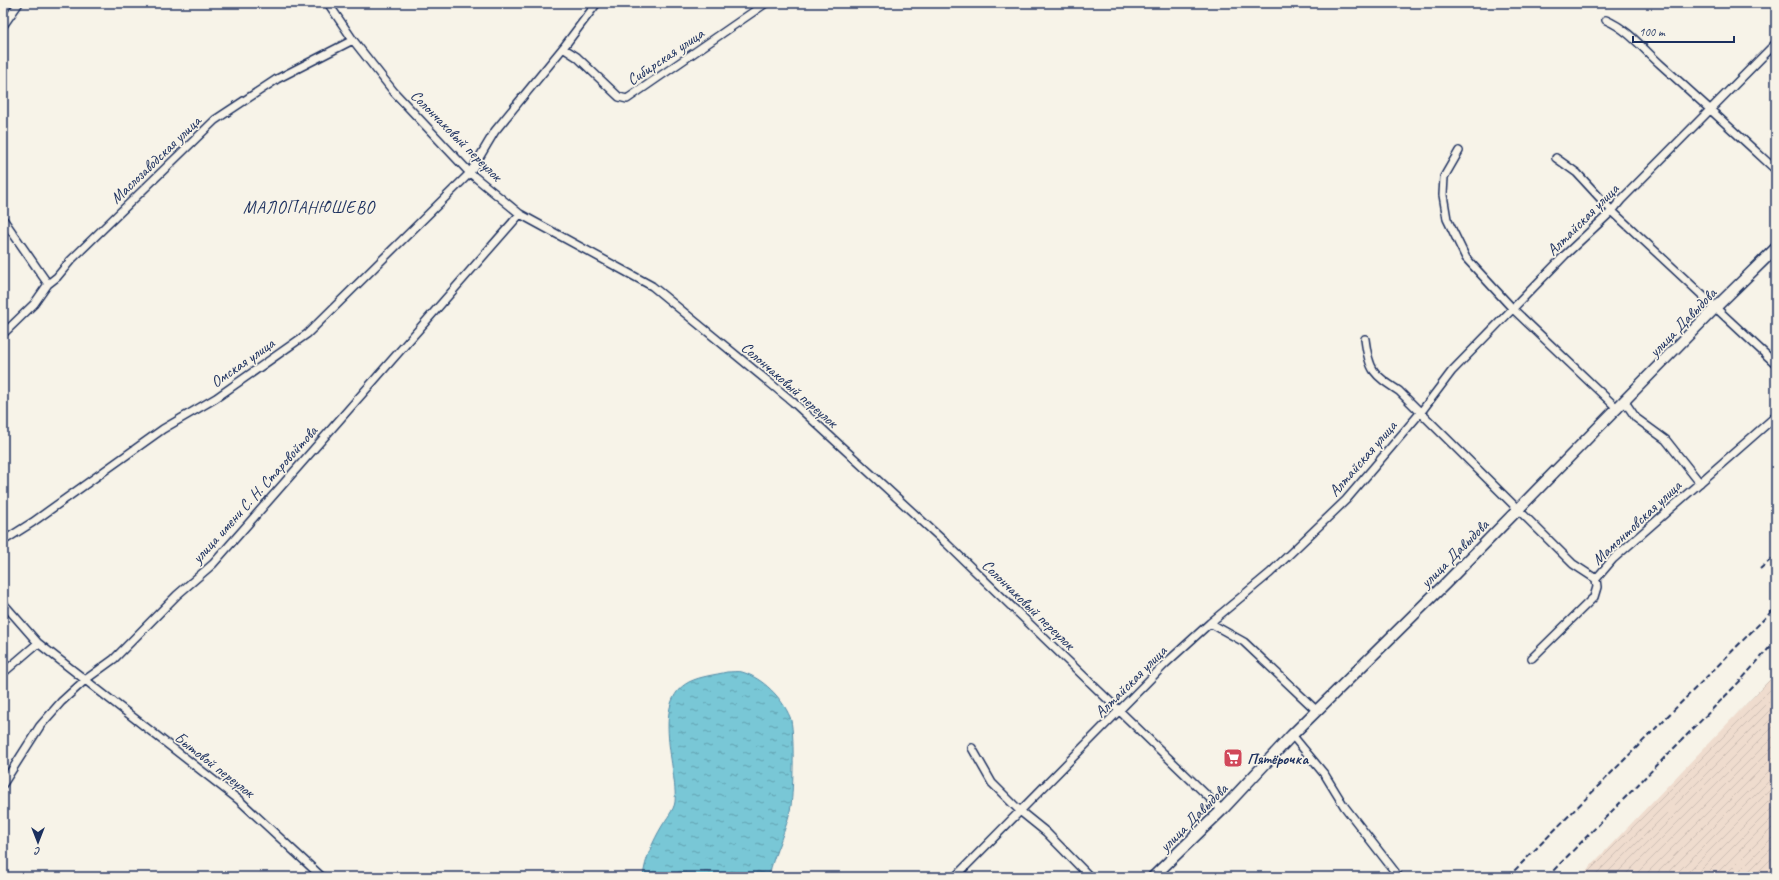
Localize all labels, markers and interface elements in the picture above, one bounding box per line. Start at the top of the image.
scale bar [1633,18,1734,44]
street label: Сибирская улица [623,23,709,90]
text: 100 m [1639,24,1666,40]
street label: Солончаковый переулок [406,86,508,187]
street label: Маслозаводская улица [106,110,206,208]
street label: Алтайская улица [1542,178,1624,260]
district label: МАЛОПАНЮШЕВО [243,197,377,218]
street label: улица Давыдова [1644,283,1722,362]
street label: Омская улица [207,333,280,392]
street label: Солончаковый переулок [737,337,843,434]
street label: Алтайская улица [1324,415,1402,501]
street label: улица имени С. Н. Старовойтова [187,421,323,568]
street label: Мамонтовская улица [1588,475,1687,569]
street label: улица Давыдова [1416,514,1494,593]
street label: Солончаковый переулок [978,555,1080,656]
street label: Алтайская улица [1090,640,1172,722]
street label: Бытовой переулок [170,727,260,803]
supermarket icon: Пятёрочка [1222,747,1244,769]
place label: Пятёрочка [1247,749,1309,769]
street label: улица Давыдова [1155,778,1233,857]
north arrow [18,822,58,862]
text: С [34,845,41,859]

